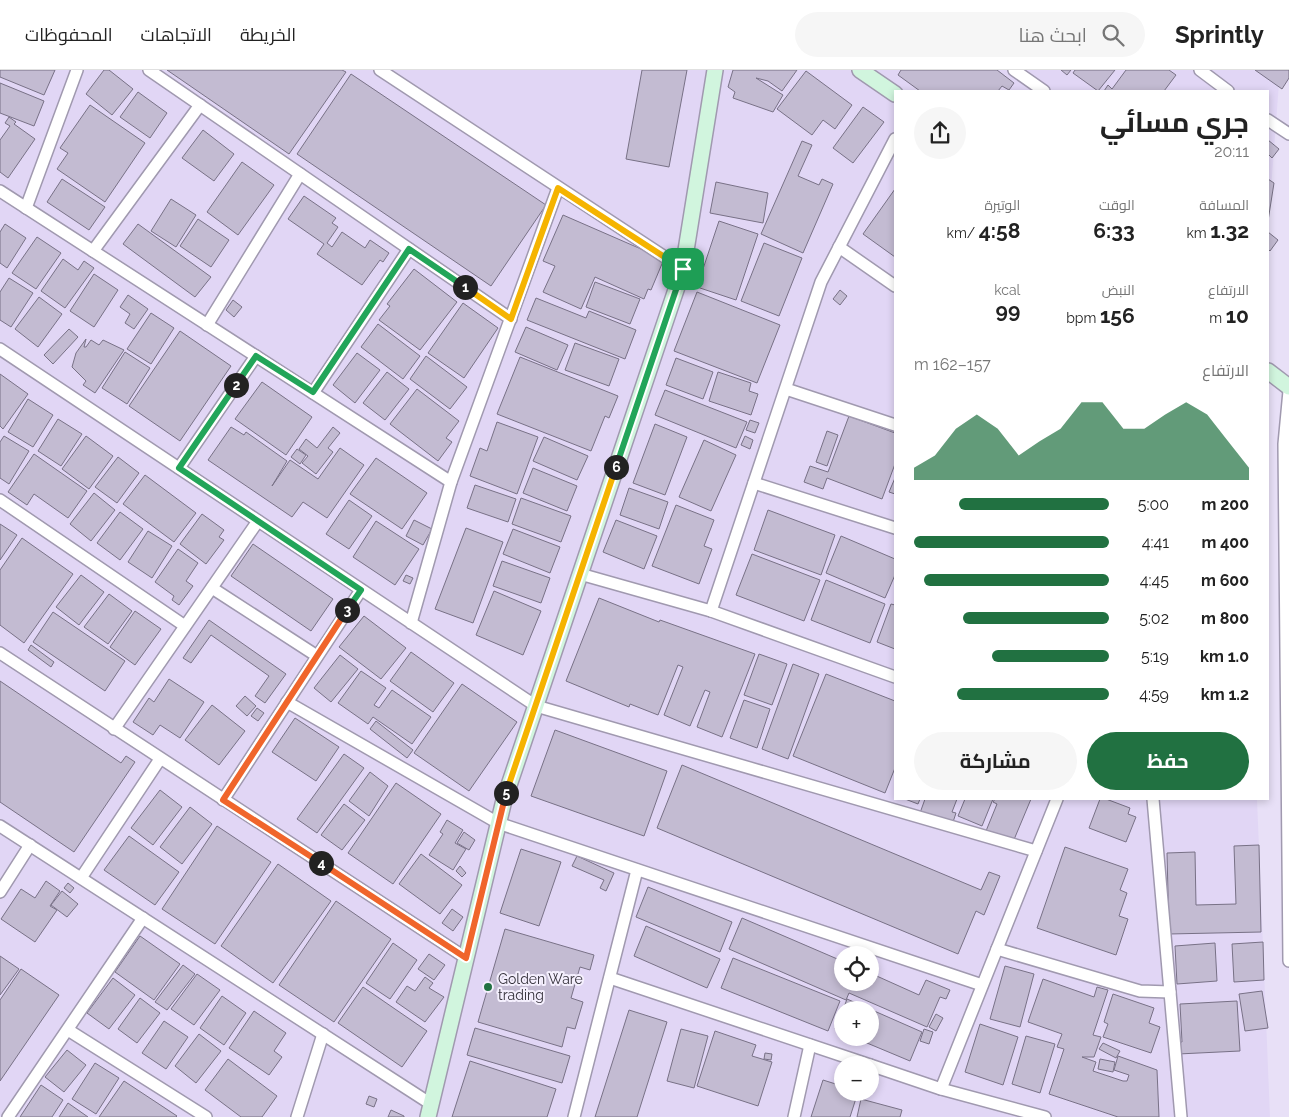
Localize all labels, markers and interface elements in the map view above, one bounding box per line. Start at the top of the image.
search box [795,12,1145,57]
text: Sprintly [1175,20,1264,49]
icon: search [1099,21,1127,49]
text: المحفوظات [25,24,113,45]
text: الاتجاهات [141,24,212,45]
text: الخريطة [240,24,296,45]
text: ابحث هنا [1019,24,1087,46]
text: جري مسائي [1100,106,1249,139]
button: share [914,107,966,159]
text: 20:11 [1214,142,1249,161]
text: الوتيرة [984,197,1020,213]
text: الوقت [1099,197,1135,213]
text: المسافة [1199,197,1249,213]
text: 4:58 [979,218,1020,243]
text: 6:33 [1093,218,1135,243]
text: 1.32 [1210,218,1249,243]
text: /km [947,225,979,241]
text: km [1186,225,1210,241]
pin [662,248,704,290]
icon: arrive [669,255,697,283]
pin: 1 [452,274,478,300]
text: 1 [462,279,469,295]
text: kcal [994,282,1020,298]
text: النبض [1102,282,1135,298]
text: الارتفاع [1208,282,1249,298]
text: 99 [996,298,1020,323]
text: 156 [1100,303,1135,328]
text: 10 [1226,303,1249,328]
text: bpm [1066,310,1100,326]
text: m [1209,310,1226,326]
text: 157–162 m [914,355,991,374]
text: الارتفاع [1202,361,1249,380]
pin: 2 [224,372,248,398]
text: 2 [233,377,240,393]
pin: 6 [604,454,628,480]
text: 6 [612,459,621,475]
text: 5:00 [1138,495,1169,514]
text: 200 m [1202,495,1249,514]
text: 4:41 [1142,533,1169,552]
text: 400 m [1201,533,1249,552]
text: 4:45 [1140,571,1169,590]
text: 600 m [1201,571,1249,590]
pin: 3 [334,598,360,622]
text: 3 [344,602,351,618]
text: 5:02 [1139,609,1169,628]
text: 800 m [1201,609,1249,628]
text: 5:19 [1141,647,1169,666]
text: 1.0 km [1200,647,1249,666]
text: 4:59 [1139,685,1169,704]
text: 1.2 km [1201,685,1249,704]
button: مشاركة [914,732,1077,790]
button: حفظ [1087,732,1249,790]
pin: 5 [494,780,518,806]
text: 5 [503,785,510,801]
pin: 4 [308,850,334,876]
text: 4 [318,855,326,871]
map controls [834,946,879,1101]
button: locate [834,946,879,991]
place label: Golden Ware trading [498,971,583,1003]
marker: Golden Ware trading [482,981,494,993]
button: + [834,1001,879,1046]
button: − [834,1056,879,1101]

